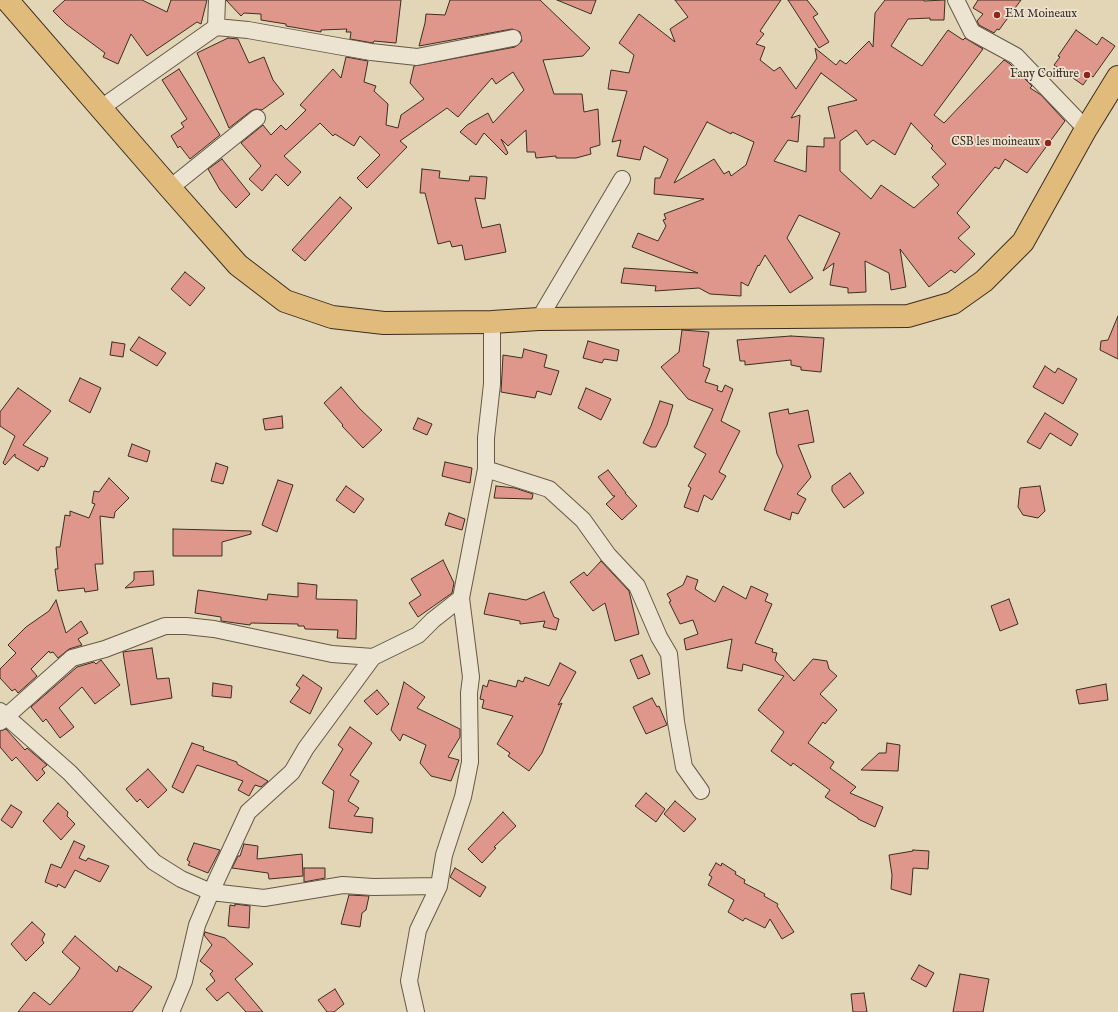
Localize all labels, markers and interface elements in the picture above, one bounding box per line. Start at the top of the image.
place label: EM Moineaux [1005,8,1077,22]
marker: EM Moineaux [992,10,1002,20]
place label: Fany Coiffure [1010,68,1079,82]
marker: Fany Coiffure [1082,70,1092,80]
place label: CSB les moineaux [951,136,1040,150]
marker: CSB les moineaux [1043,138,1053,148]

